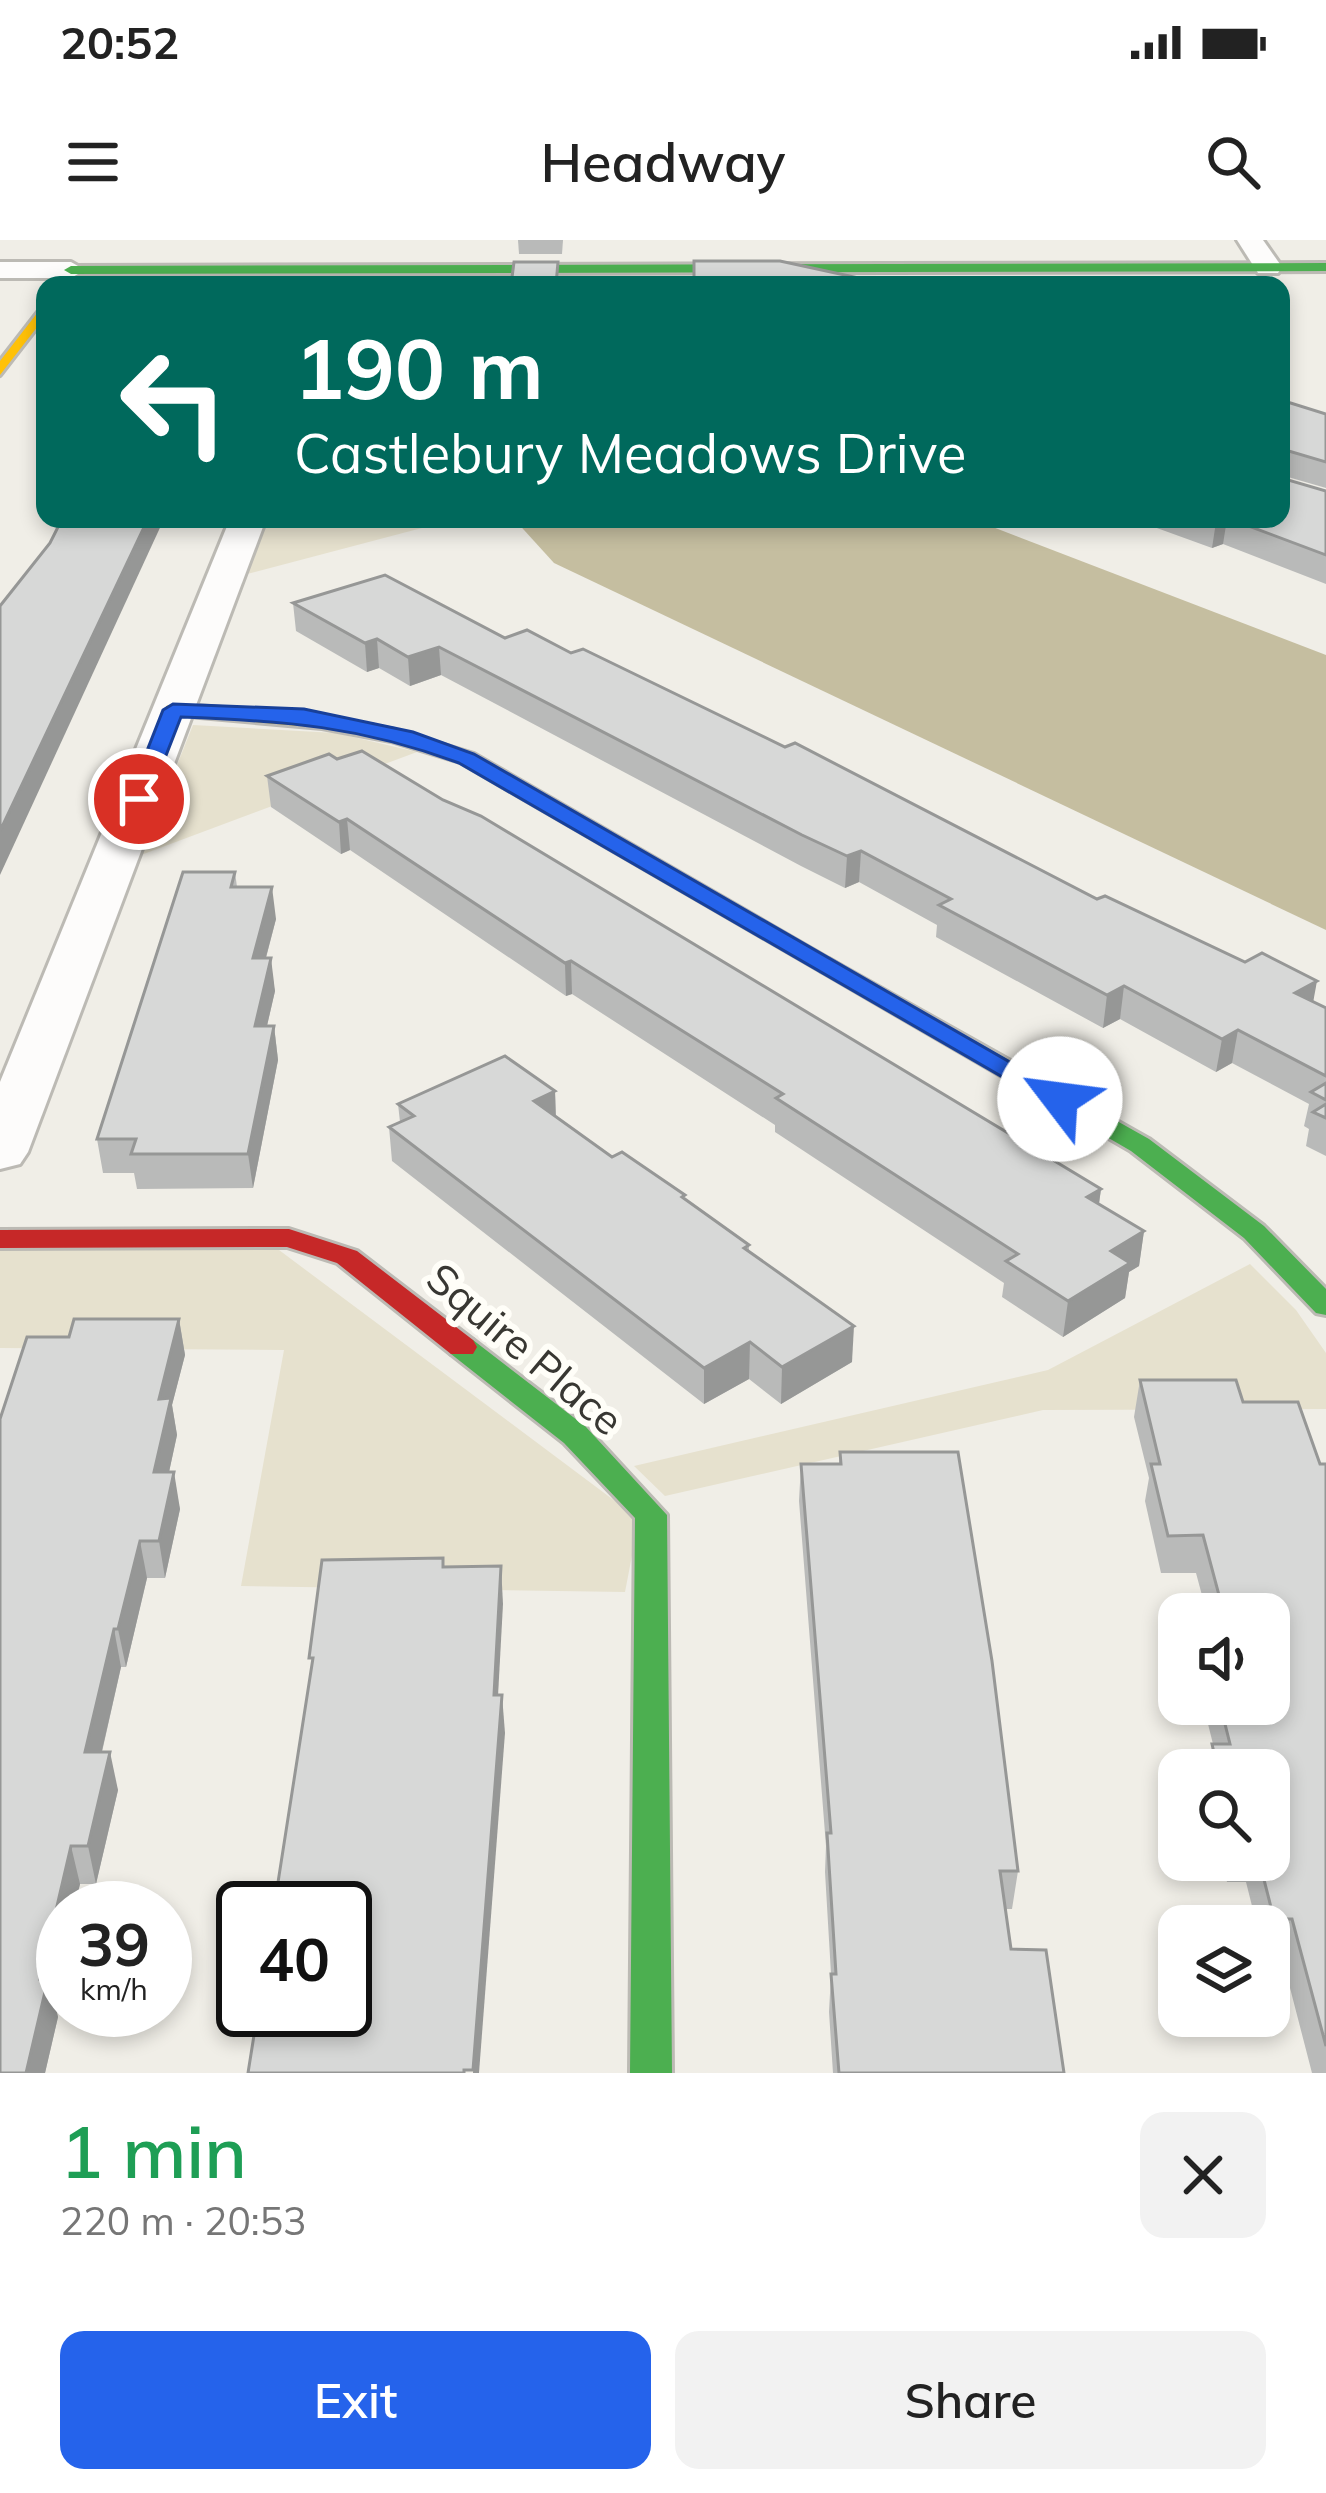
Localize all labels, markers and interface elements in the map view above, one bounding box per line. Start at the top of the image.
text: 20:52 [60,14,179,70]
text: Headway [540,128,786,196]
icon: menu [60,129,126,195]
icon: search [1200,129,1266,195]
text: 190 m [294,315,544,420]
icon: left [96,324,252,480]
text: Castlebury Meadows Drive [294,419,966,487]
pin [88,748,190,850]
icon: arrive [106,766,172,832]
position arrow [997,1036,1123,1162]
street label: Squire Place [416,1251,634,1446]
map controls [1158,1593,1290,2037]
button: sound [1158,1593,1290,1725]
button: search [1158,1749,1290,1881]
speed limit sign: 40 [216,1881,372,2037]
button: layers [1158,1905,1290,2037]
text: 39 [78,1906,150,1981]
text: km/h [80,1970,148,2008]
text: 1 min [60,2106,247,2196]
button: close [1140,2112,1266,2238]
text: 220 m · 20:53 [60,2196,306,2245]
button: Exit [60,2331,651,2469]
button: Share [675,2331,1266,2469]

